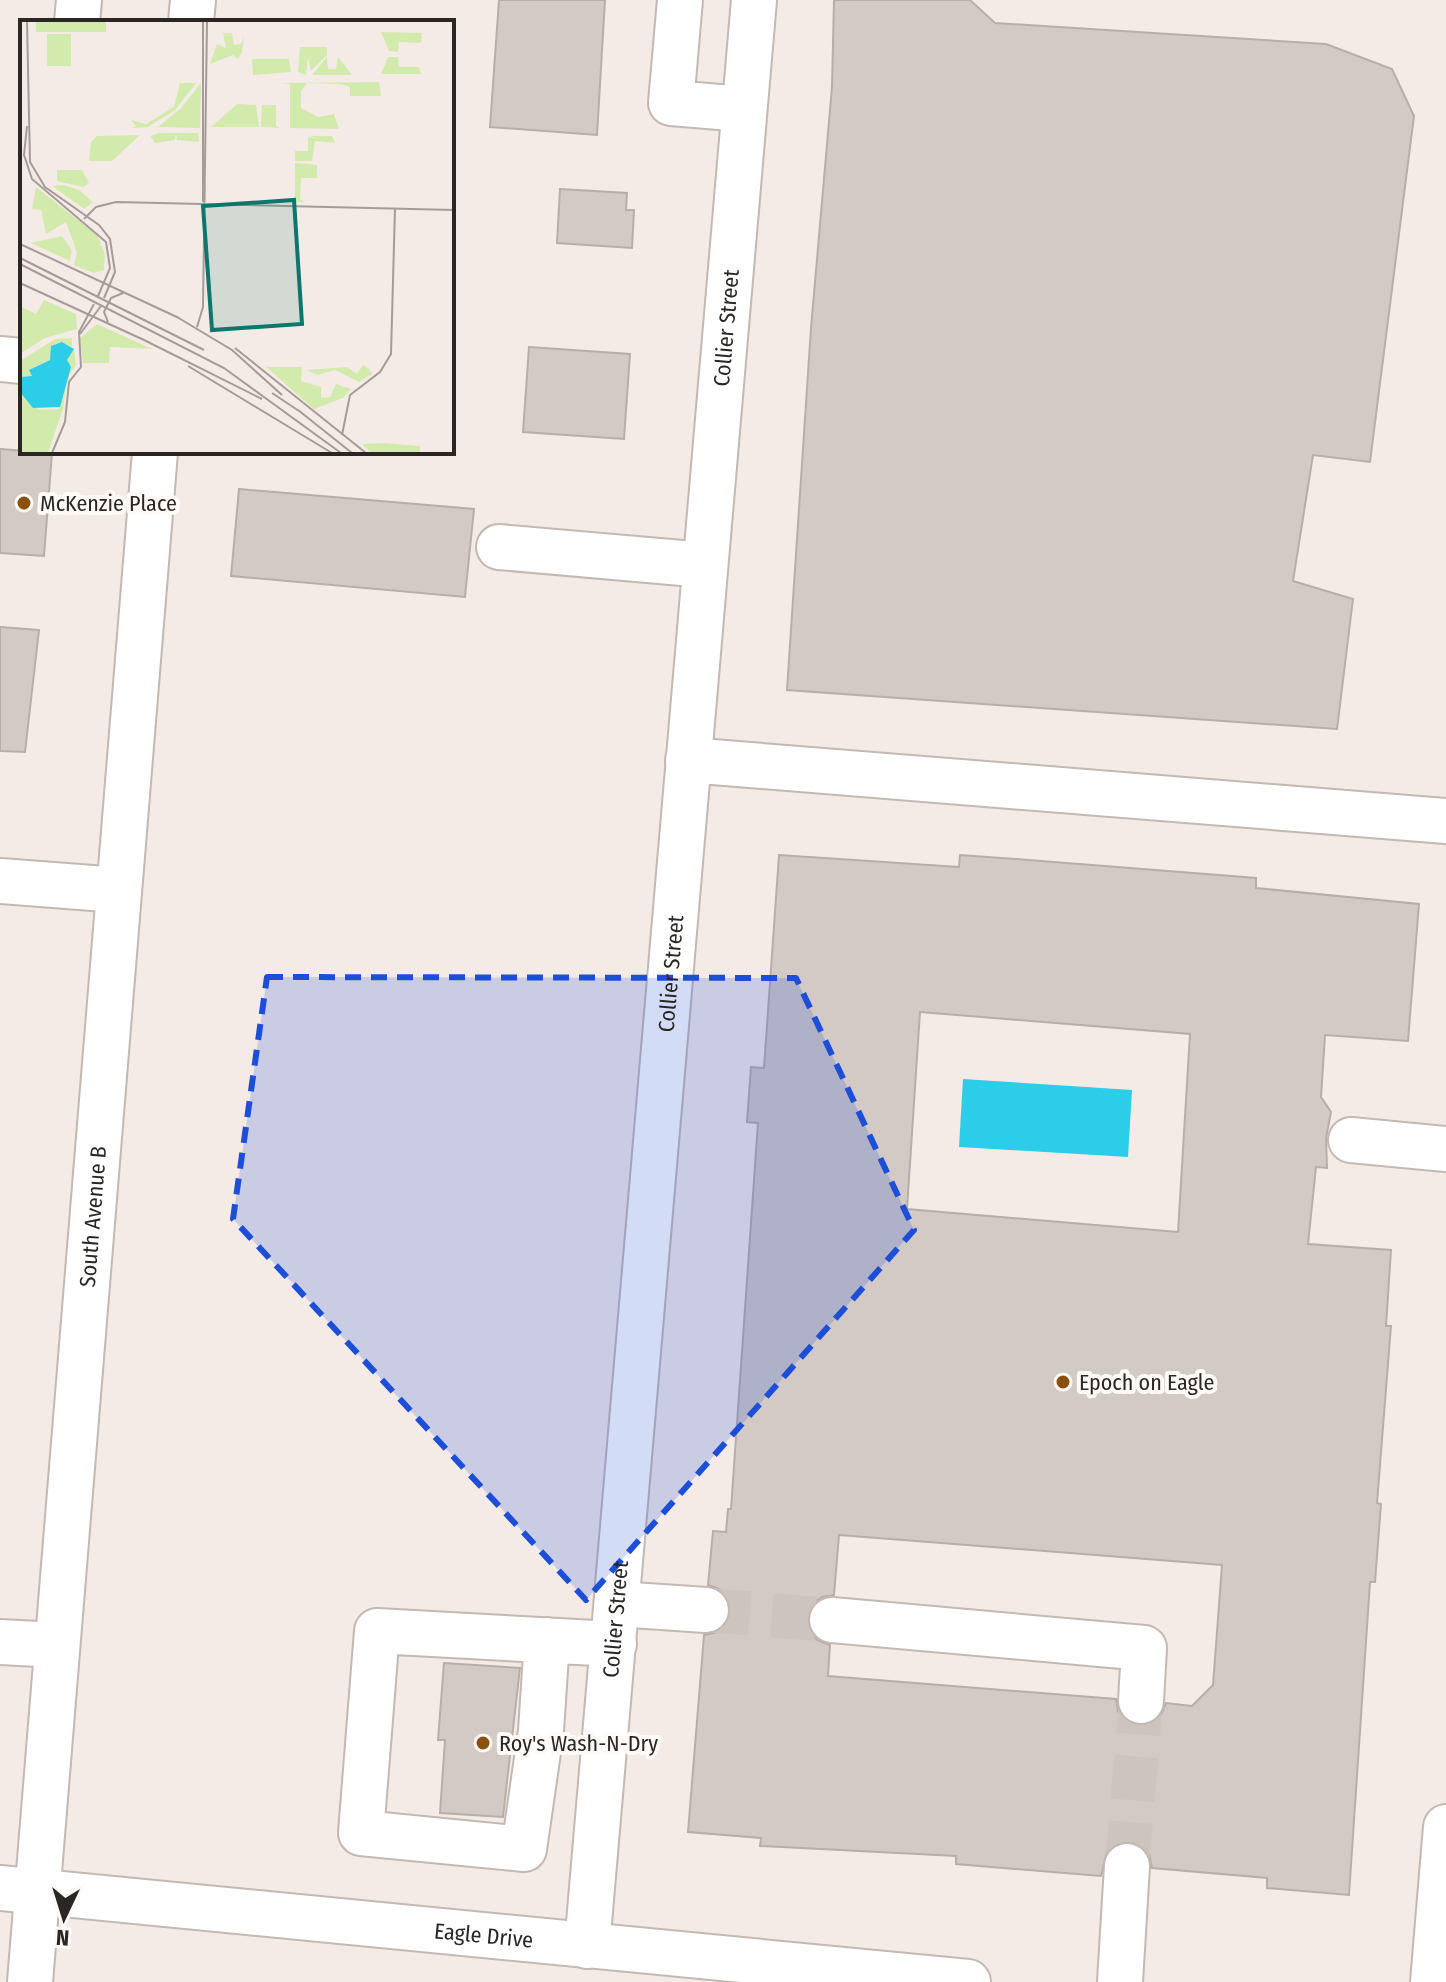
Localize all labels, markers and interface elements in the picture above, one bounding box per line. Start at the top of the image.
inset map [20,20,454,454]
street label: Collier Street [707,268,744,388]
place label: McKenzie Place [40,490,177,517]
marker: McKenzie Place [15,494,33,512]
street label: Collier Street [652,913,689,1033]
street label: South Avenue B [73,1145,112,1288]
place label: Epoch on Eagle [1079,1369,1214,1396]
marker: Epoch on Eagle [1054,1373,1072,1391]
street label: Collier Street [597,1559,634,1679]
place label: Roy's Wash-N-Dry [499,1730,658,1757]
marker: Roy's Wash-N-Dry [474,1734,492,1752]
north arrow [24,1878,104,1958]
street label: Eagle Drive [433,1917,534,1953]
text: N [55,1924,70,1951]

